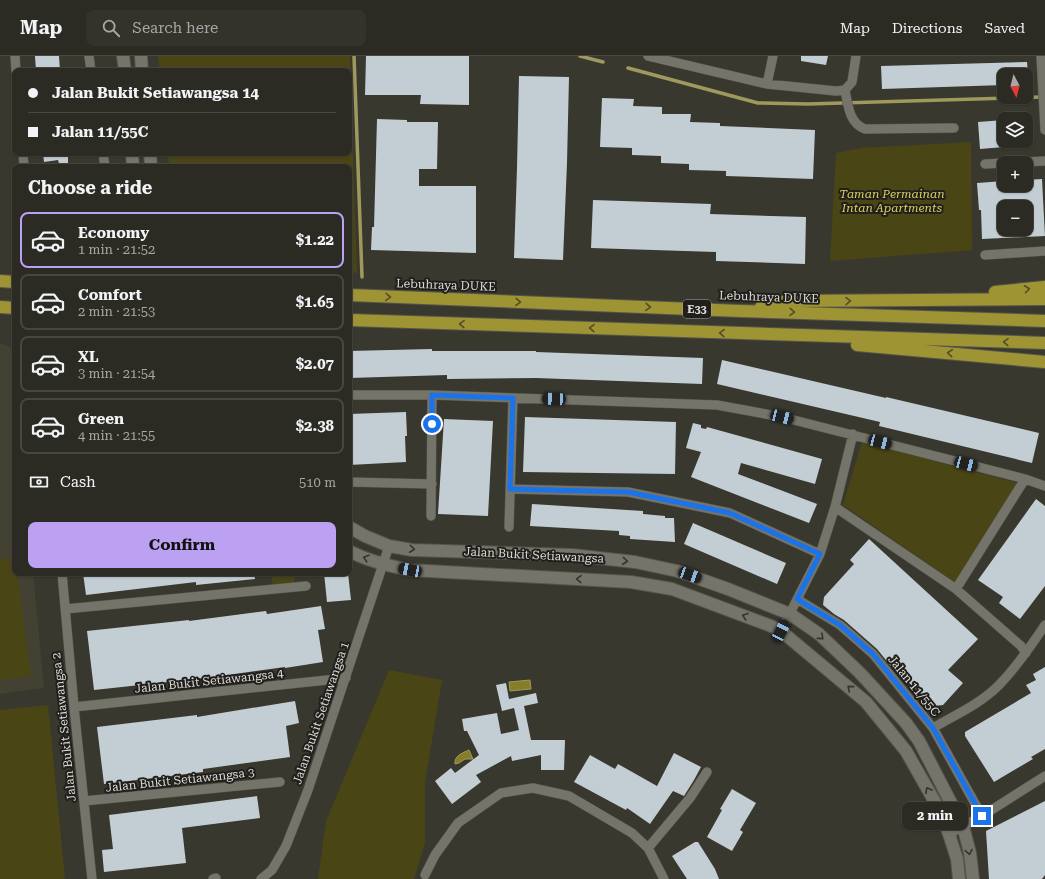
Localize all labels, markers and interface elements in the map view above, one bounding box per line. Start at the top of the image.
search box [86,10,366,46]
text: Map [20,16,62,39]
icon: search [100,17,122,39]
text: Search here [132,19,218,37]
text: Map [840,20,870,36]
text: Directions [892,20,962,36]
text: Saved [984,20,1025,36]
north arrow [997,68,1033,104]
map controls [997,68,1033,236]
text: Jalan Bukit Setiawangsa 14 [52,84,259,102]
button: layers [997,112,1033,148]
text: Jalan 11/55C [52,123,148,141]
button: + [997,156,1033,192]
text: Choose a ride [28,177,152,198]
park label: Taman Permainan Intan Apartments [839,187,945,215]
button: − [997,200,1033,236]
icon: car [30,222,66,258]
text: Economy [78,224,149,242]
text: $1.22 [296,231,334,249]
text: 1 min · 21:52 [78,242,155,257]
street label: Lebuhraya DUKE [396,276,496,294]
icon: car [30,284,66,320]
one-way arrow [1024,285,1030,294]
text: Comfort [78,286,142,304]
street label: Lebuhraya DUKE [719,288,819,306]
one-way arrow [385,292,391,301]
text: $1.65 [296,293,334,311]
one-way arrow [515,297,521,306]
one-way arrow [845,297,851,305]
road number: E33 [683,300,711,318]
one-way arrow [645,303,651,311]
text: 2 min · 21:53 [78,304,155,319]
one-way arrow [789,308,795,317]
one-way arrow [459,319,465,328]
one-way arrow [589,324,595,332]
one-way arrow [719,329,725,337]
one-way arrow [1003,338,1009,346]
icon: car [30,346,66,382]
text: XL [78,348,99,366]
one-way arrow [947,349,953,358]
text: $2.07 [296,355,334,373]
text: 3 min · 21:54 [78,366,155,381]
car [542,393,566,405]
icon: car [30,408,66,444]
car [769,408,795,426]
text: Green [78,410,124,428]
route start [423,415,441,433]
text: $2.38 [296,417,334,435]
text: 4 min · 21:55 [78,428,155,443]
car [867,433,893,451]
car [953,455,979,473]
icon: cash [28,471,50,493]
text: Cash [60,473,96,491]
text: 510 m [299,475,336,490]
button: Confirm [28,522,336,568]
street label: Jalan Bukit Setiawangsa [464,544,605,566]
one-way arrow [409,545,415,554]
one-way arrow [362,555,369,563]
one-way arrow [622,556,628,565]
car [397,562,423,578]
car [677,565,703,585]
one-way arrow [576,574,582,583]
one-way arrow [742,613,749,621]
car [770,618,792,644]
one-way arrow [816,632,824,640]
street label: Jalan Bukit Setiawangsa 1 [290,640,352,786]
street label: Jalan Bukit Setiawangsa 2 [49,652,79,802]
street label: Jalan 11/55C [885,653,943,720]
street label: Jalan Bukit Setiawangsa 4 [134,666,284,696]
one-way arrow [847,685,854,692]
street label: Jalan Bukit Setiawangsa 3 [105,765,255,795]
one-way arrow [926,787,933,794]
callout: 2 min [902,802,968,830]
route end [973,807,991,825]
text: 2 min [917,808,953,823]
one-way arrow [965,849,973,856]

